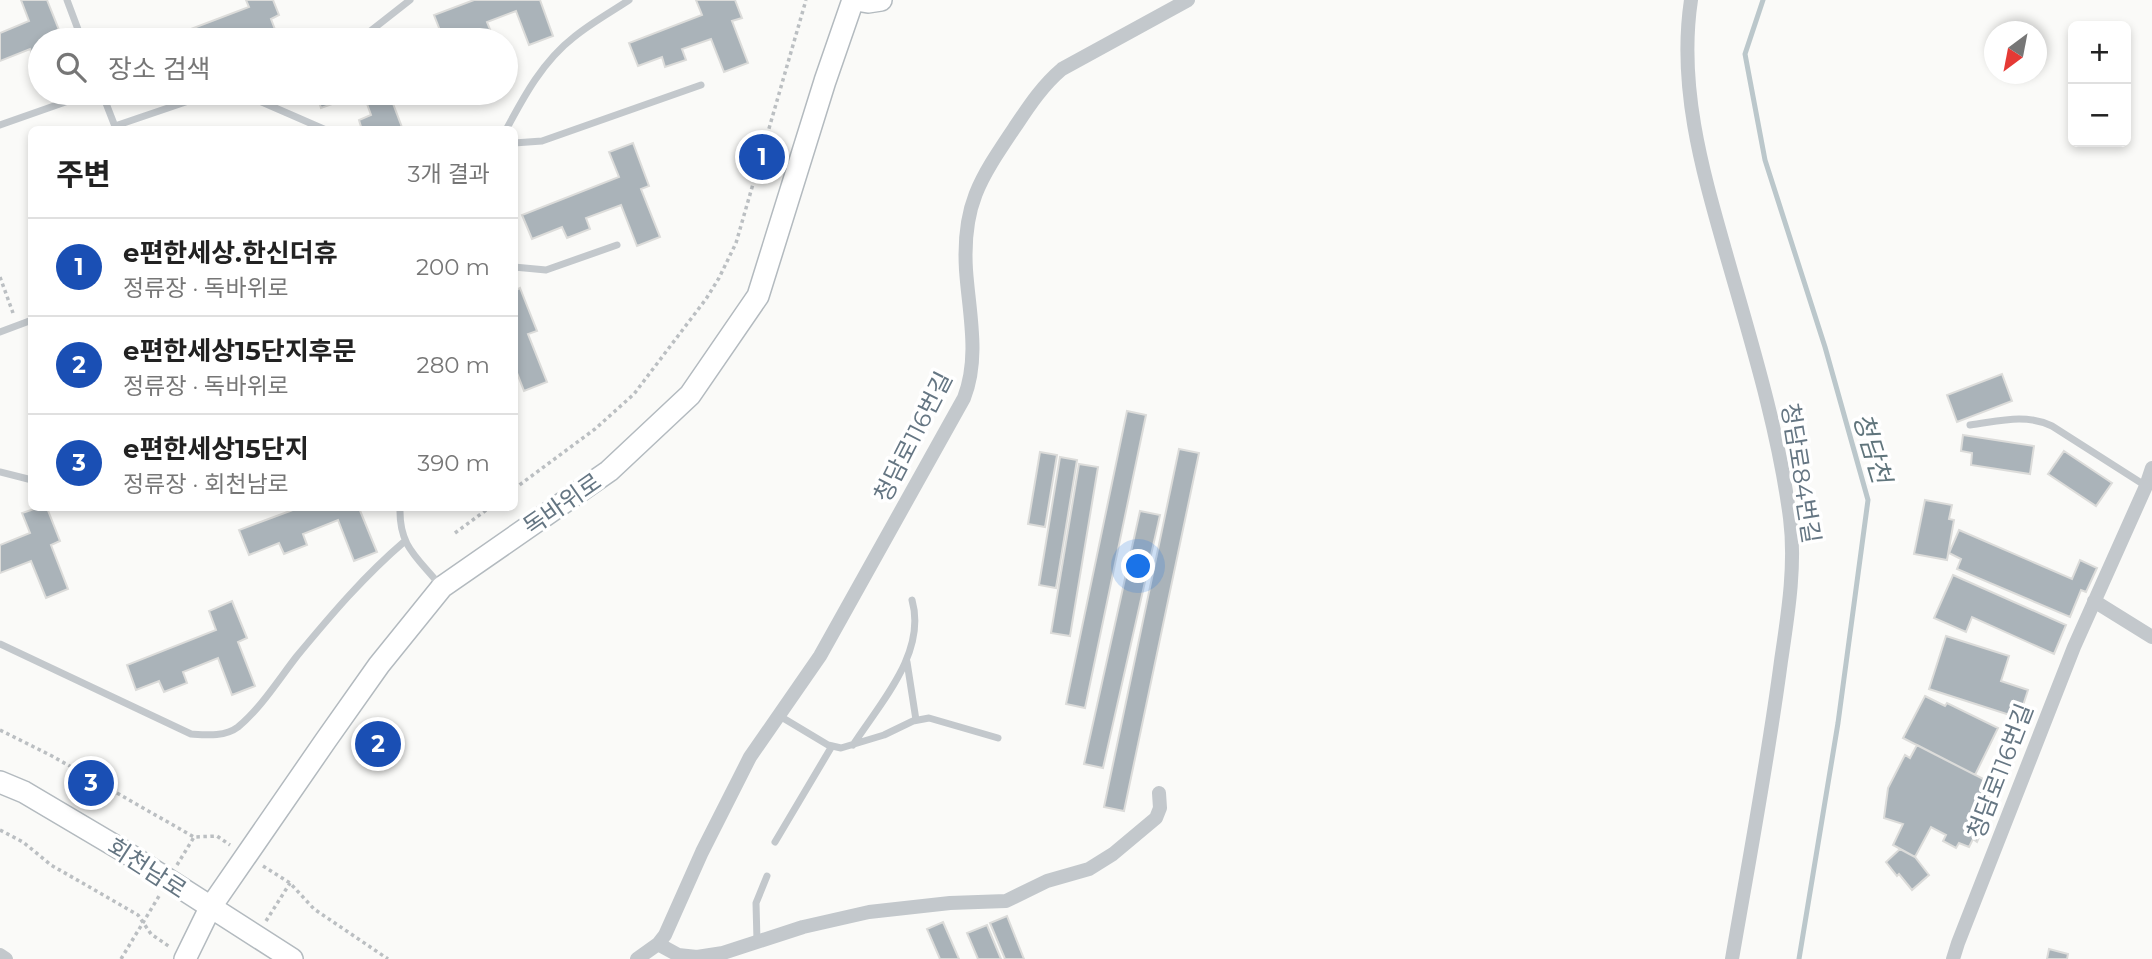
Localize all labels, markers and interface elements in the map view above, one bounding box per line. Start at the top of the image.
north arrow [1984,21,2047,84]
map controls [2068,21,2131,147]
button: + [2068,21,2131,84]
search box [28,28,518,105]
icon: search [52,48,90,86]
text: 장소 검색 [108,53,211,85]
button: − [2068,84,2131,147]
pin: 1 [739,131,785,183]
text: 주변 [56,156,111,193]
text: 3개 결과 [408,160,490,188]
text: e편한세상.한신더휴 [123,237,338,269]
text: 1 [74,253,84,281]
text: 200 m [416,253,490,281]
text: 정류장 · 독바위로 [123,274,289,302]
text: e편한세상15단지후문 [123,335,356,367]
text: 2 [72,351,86,379]
text: 280 m [417,351,490,379]
street label: 청담로116번길 [868,367,958,507]
text: 정류장 · 독바위로 [123,372,289,400]
street label: 청담로84번길 [1776,401,1826,545]
water label: 청담천 [1846,409,1899,490]
text: e편한세상15단지 [123,433,309,465]
text: 3 [72,449,86,477]
text: 390 m [417,449,490,477]
street label: 독바위로 [518,467,606,541]
text: 정류장 · 회천남로 [123,470,289,498]
your location [1121,549,1155,583]
street label: 청담로116번길 [1961,699,2039,843]
pin: 2 [355,718,401,770]
pin: 3 [68,757,114,809]
street label: 회천남로 [102,832,192,904]

